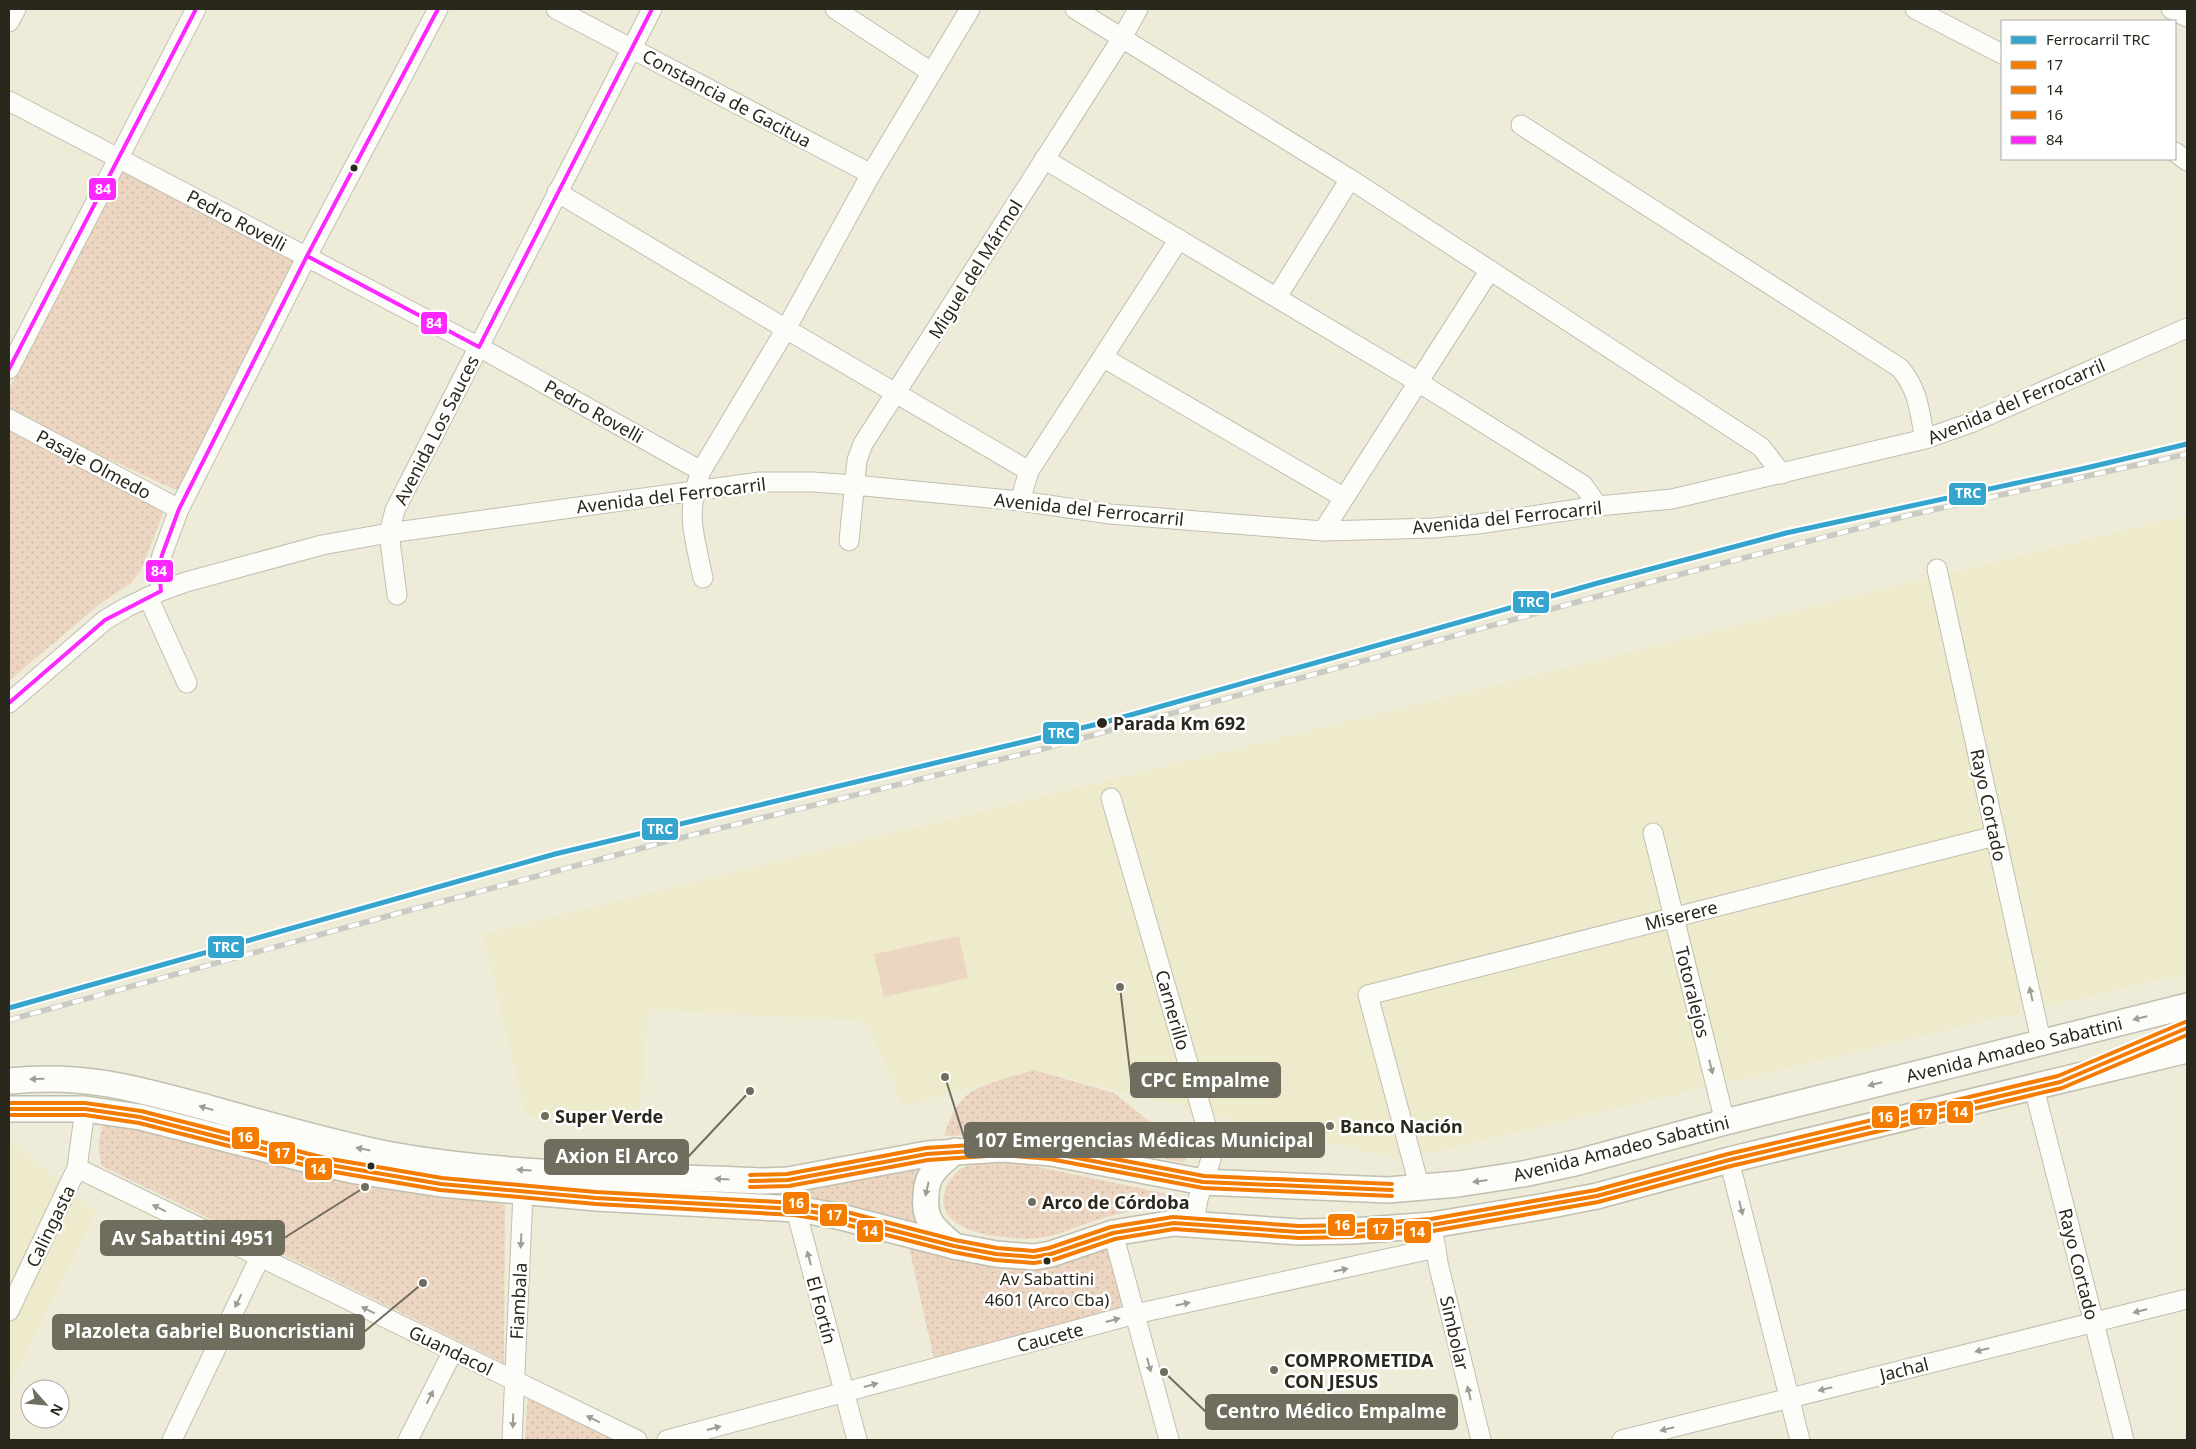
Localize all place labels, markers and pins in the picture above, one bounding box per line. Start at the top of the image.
unlabelled marker [349,163,359,173]
place label: Parada Km 692 [1113,711,1245,735]
marker: Parada Km 692 [1095,716,1109,730]
callout: CPC Empalme [1131,1063,1280,1097]
place label: Super Verde [555,1104,663,1128]
marker: Super Verde [539,1110,551,1122]
place label: Banco Nación [1340,1114,1463,1138]
marker: Banco Nación [1324,1120,1336,1132]
callout: 107 Emergencias Médicas Municipal [965,1123,1324,1157]
callout: Axion El Arco [545,1140,688,1174]
unlabelled marker [366,1161,376,1171]
place label: Arco de Córdoba [1042,1190,1189,1214]
marker: Arco de Córdoba [1026,1196,1038,1208]
callout: Av Sabattini 4951 [101,1221,284,1255]
marker: Av Sabattini 4601 (Arco Cba) [1042,1256,1052,1266]
place label: Av Sabattini 4601 (Arco Cba) [985,1267,1109,1311]
callout: Plazoleta Gabriel Buoncristiani [53,1315,364,1349]
place label: COMPROMETIDA CON JESUS [1284,1348,1434,1393]
marker: COMPROMETIDA CON JESUS [1268,1364,1280,1376]
callout: Centro Médico Empalme [1206,1395,1457,1429]

